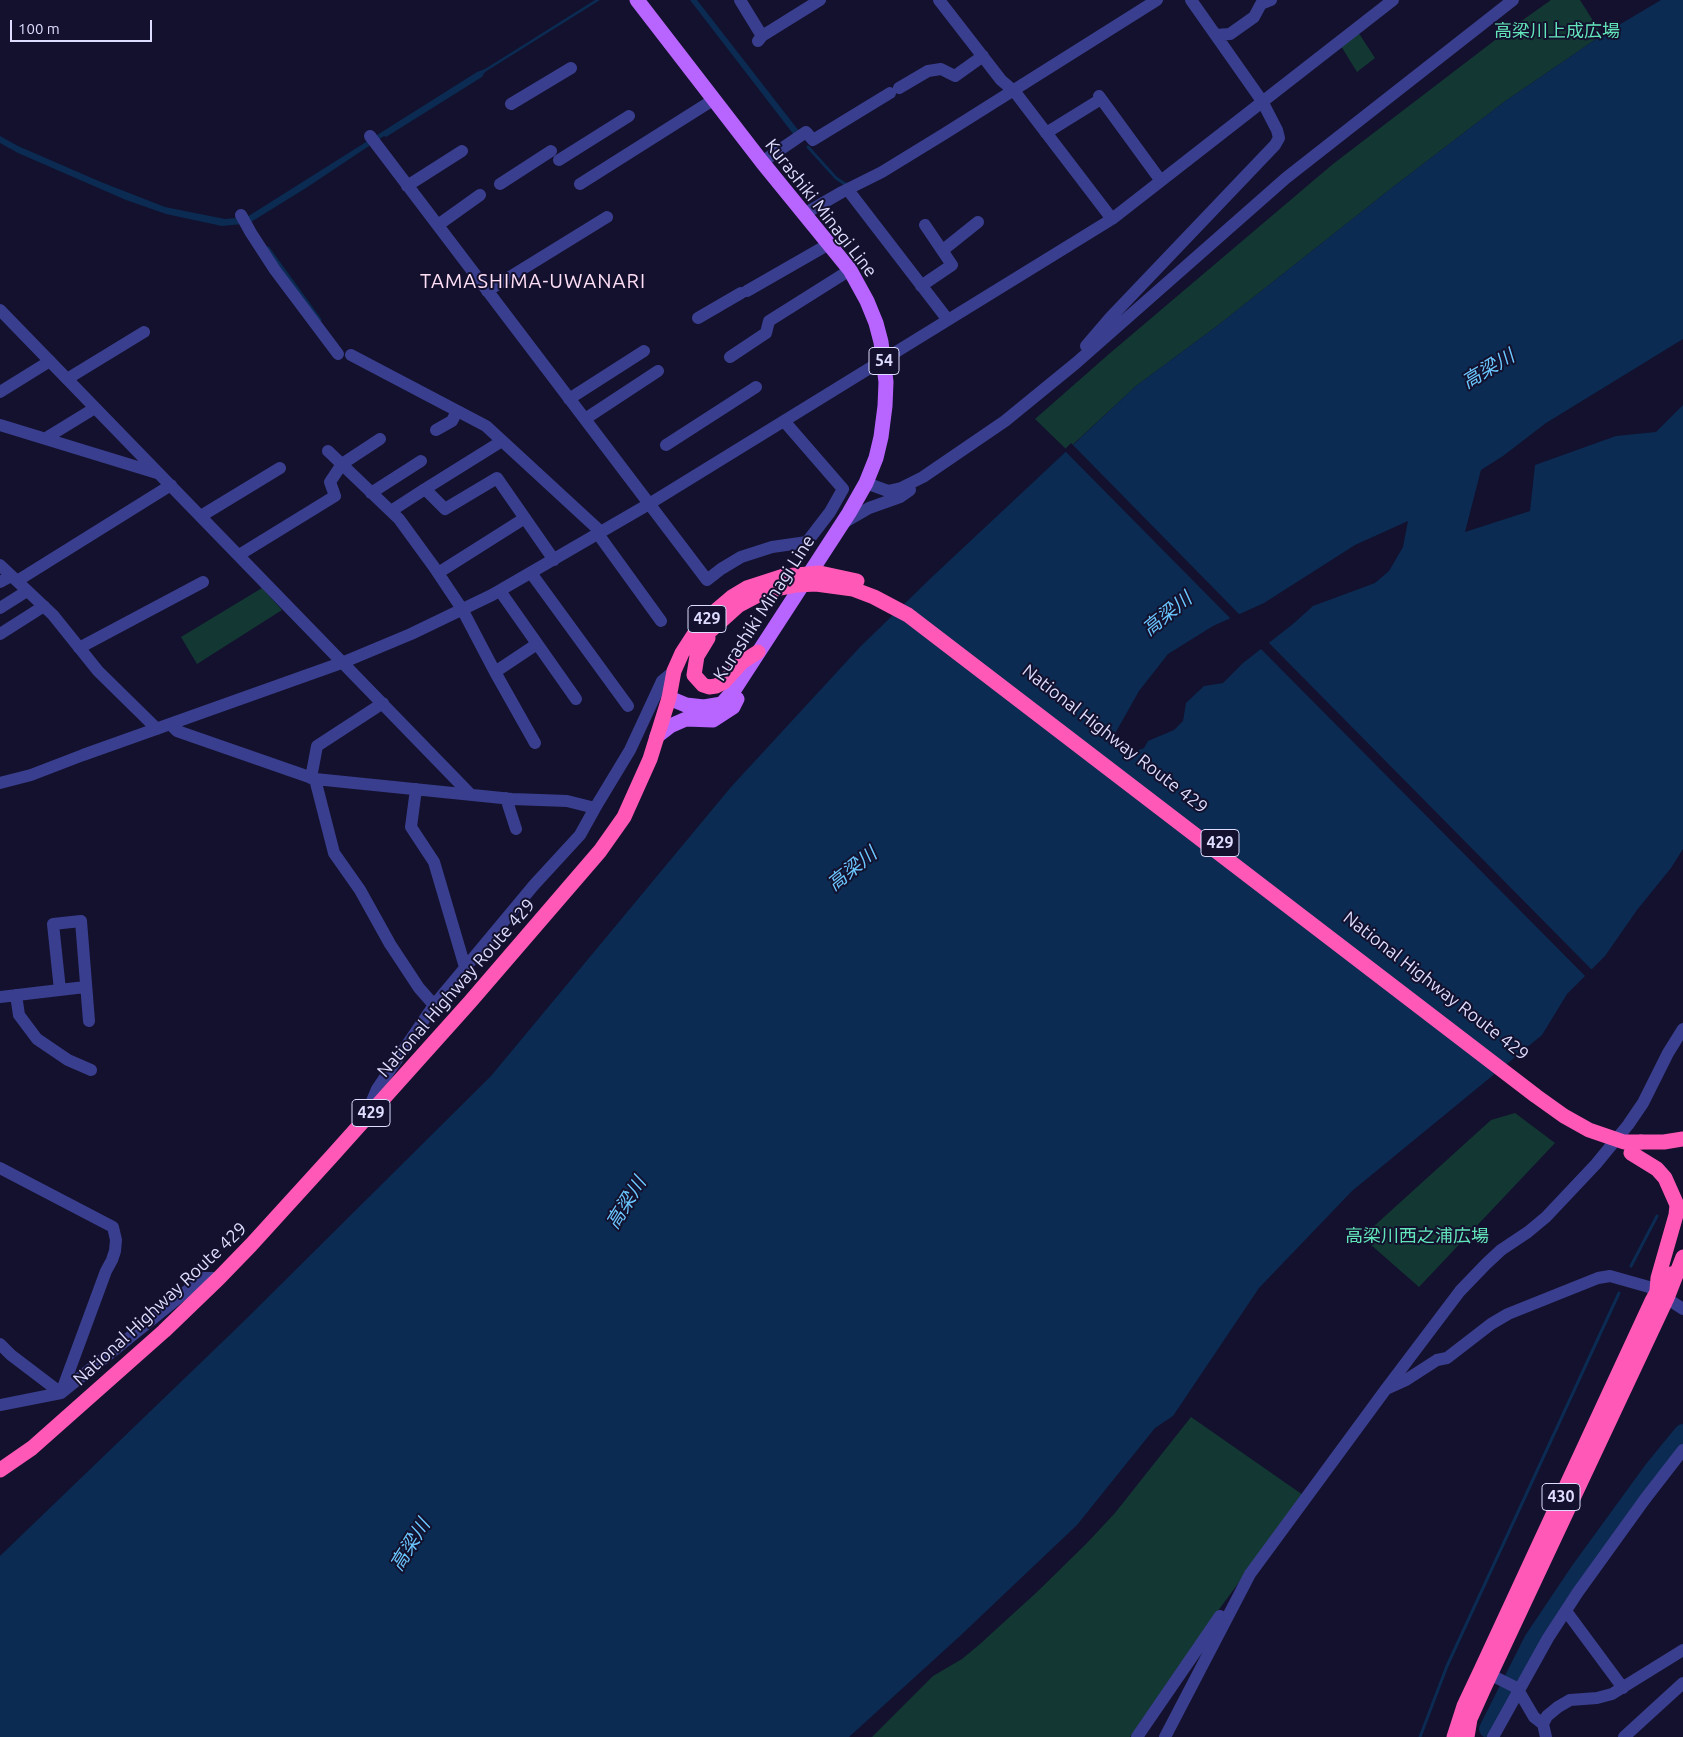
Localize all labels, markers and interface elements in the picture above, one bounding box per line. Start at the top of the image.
scale bar [12,10,155,42]
text: 100 m [18,20,60,37]
park label: 高梁川上成広場 [1494,20,1620,42]
street label: Kurashiki Minagi Line [760,135,882,281]
district label: TAMASHIMA-UWANARI [418,269,648,293]
water label: 高梁川 [1458,345,1518,393]
road number: 54 [869,348,899,374]
street label: Kurashiki Minagi Line [709,531,819,685]
water label: 高梁川 [1138,587,1196,641]
road number: 429 [688,606,726,632]
street label: National Highway Route 429 [1018,660,1212,818]
road number: 429 [1201,830,1239,856]
water label: 高梁川 [823,842,881,896]
street label: National Highway Route 429 [373,894,539,1082]
street label: National Highway Route 429 [1339,907,1533,1065]
road number: 429 [352,1100,390,1126]
water label: 高梁川 [601,1173,651,1233]
street label: National Highway Route 429 [69,1218,251,1390]
park label: 高梁川西之浦広場 [1345,1225,1489,1247]
road number: 430 [1542,1484,1580,1510]
water label: 高梁川 [385,1515,435,1575]

